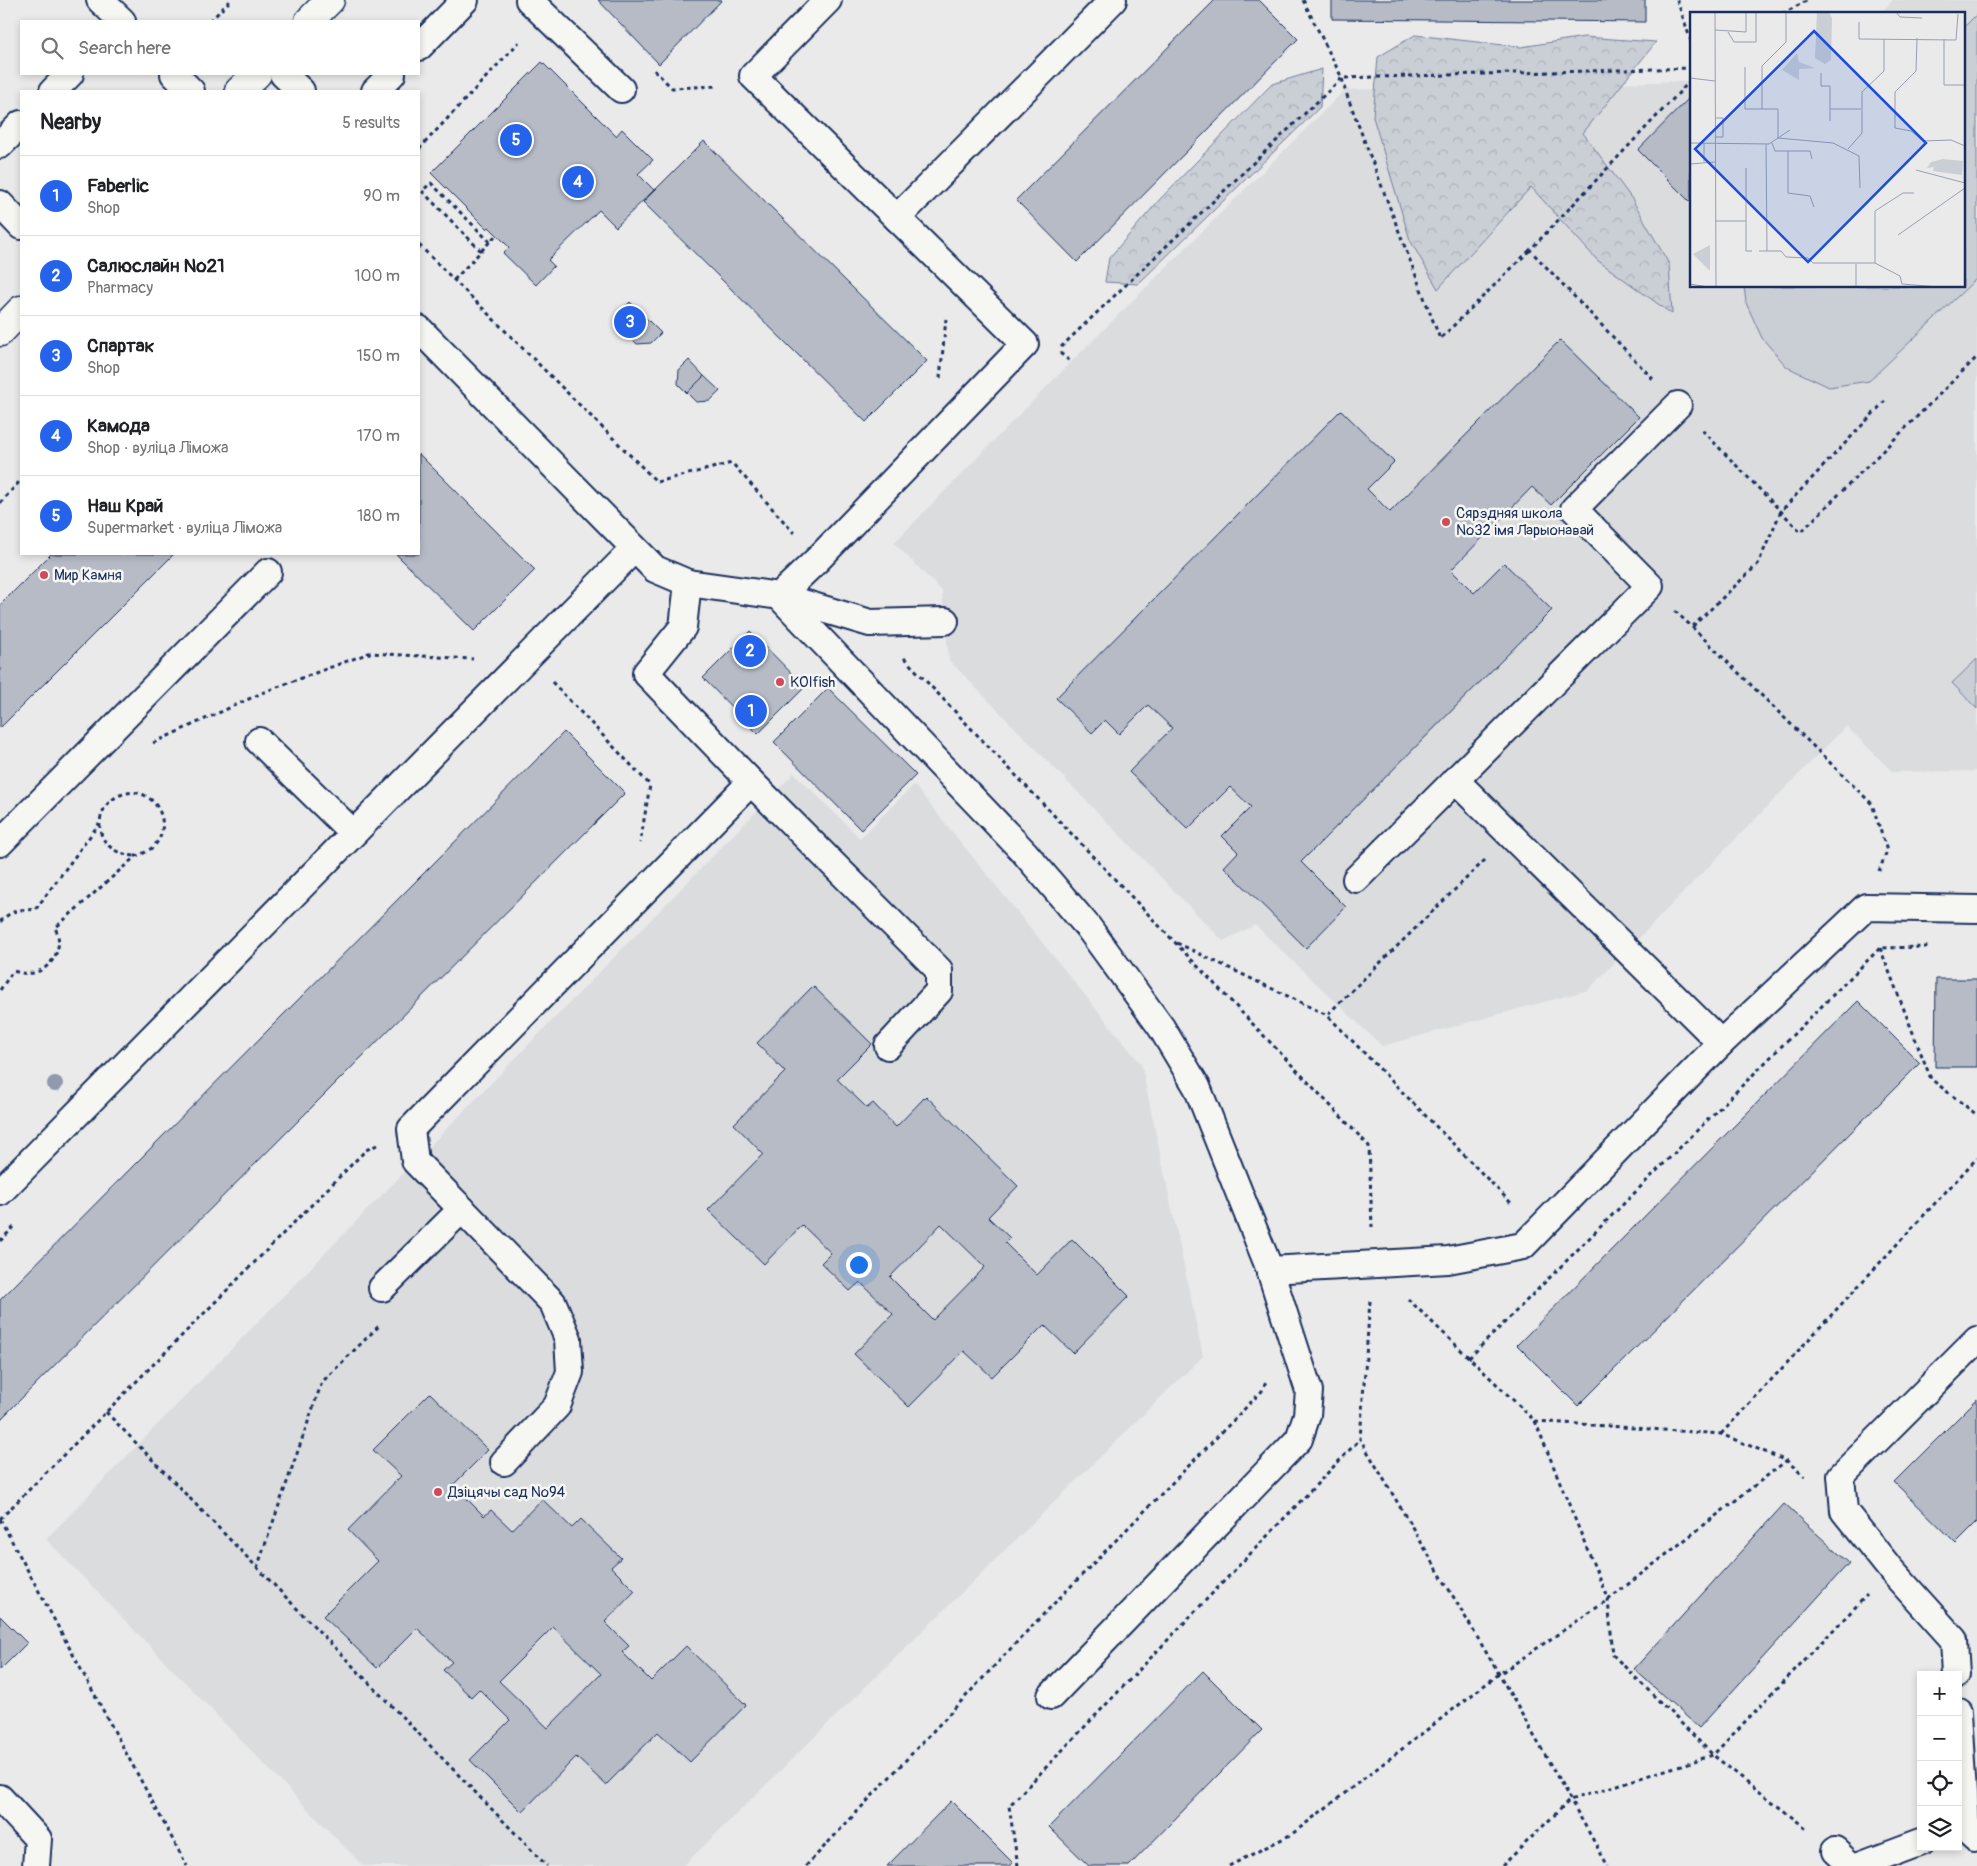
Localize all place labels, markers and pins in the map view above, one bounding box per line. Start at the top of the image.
pin: 5 [500,121,532,159]
pin: 4 [562,163,594,201]
pin: 3 [614,303,646,341]
place label: Сярэдняя школа №32 імя Ларыонавай [1456,504,1594,540]
marker: Сярэдняя школа №32 імя Ларыонавай [1440,516,1452,528]
place label: Мир Камня [54,566,122,585]
marker: Мир Камня [38,569,50,581]
pin: 2 [734,632,766,670]
place label: KOIfish [790,673,835,692]
marker: KOIfish [774,676,786,688]
pin: 1 [735,692,767,730]
place label: Дзіцячы сад №94 [447,1483,566,1502]
marker: Дзіцячы сад №94 [432,1486,444,1498]

